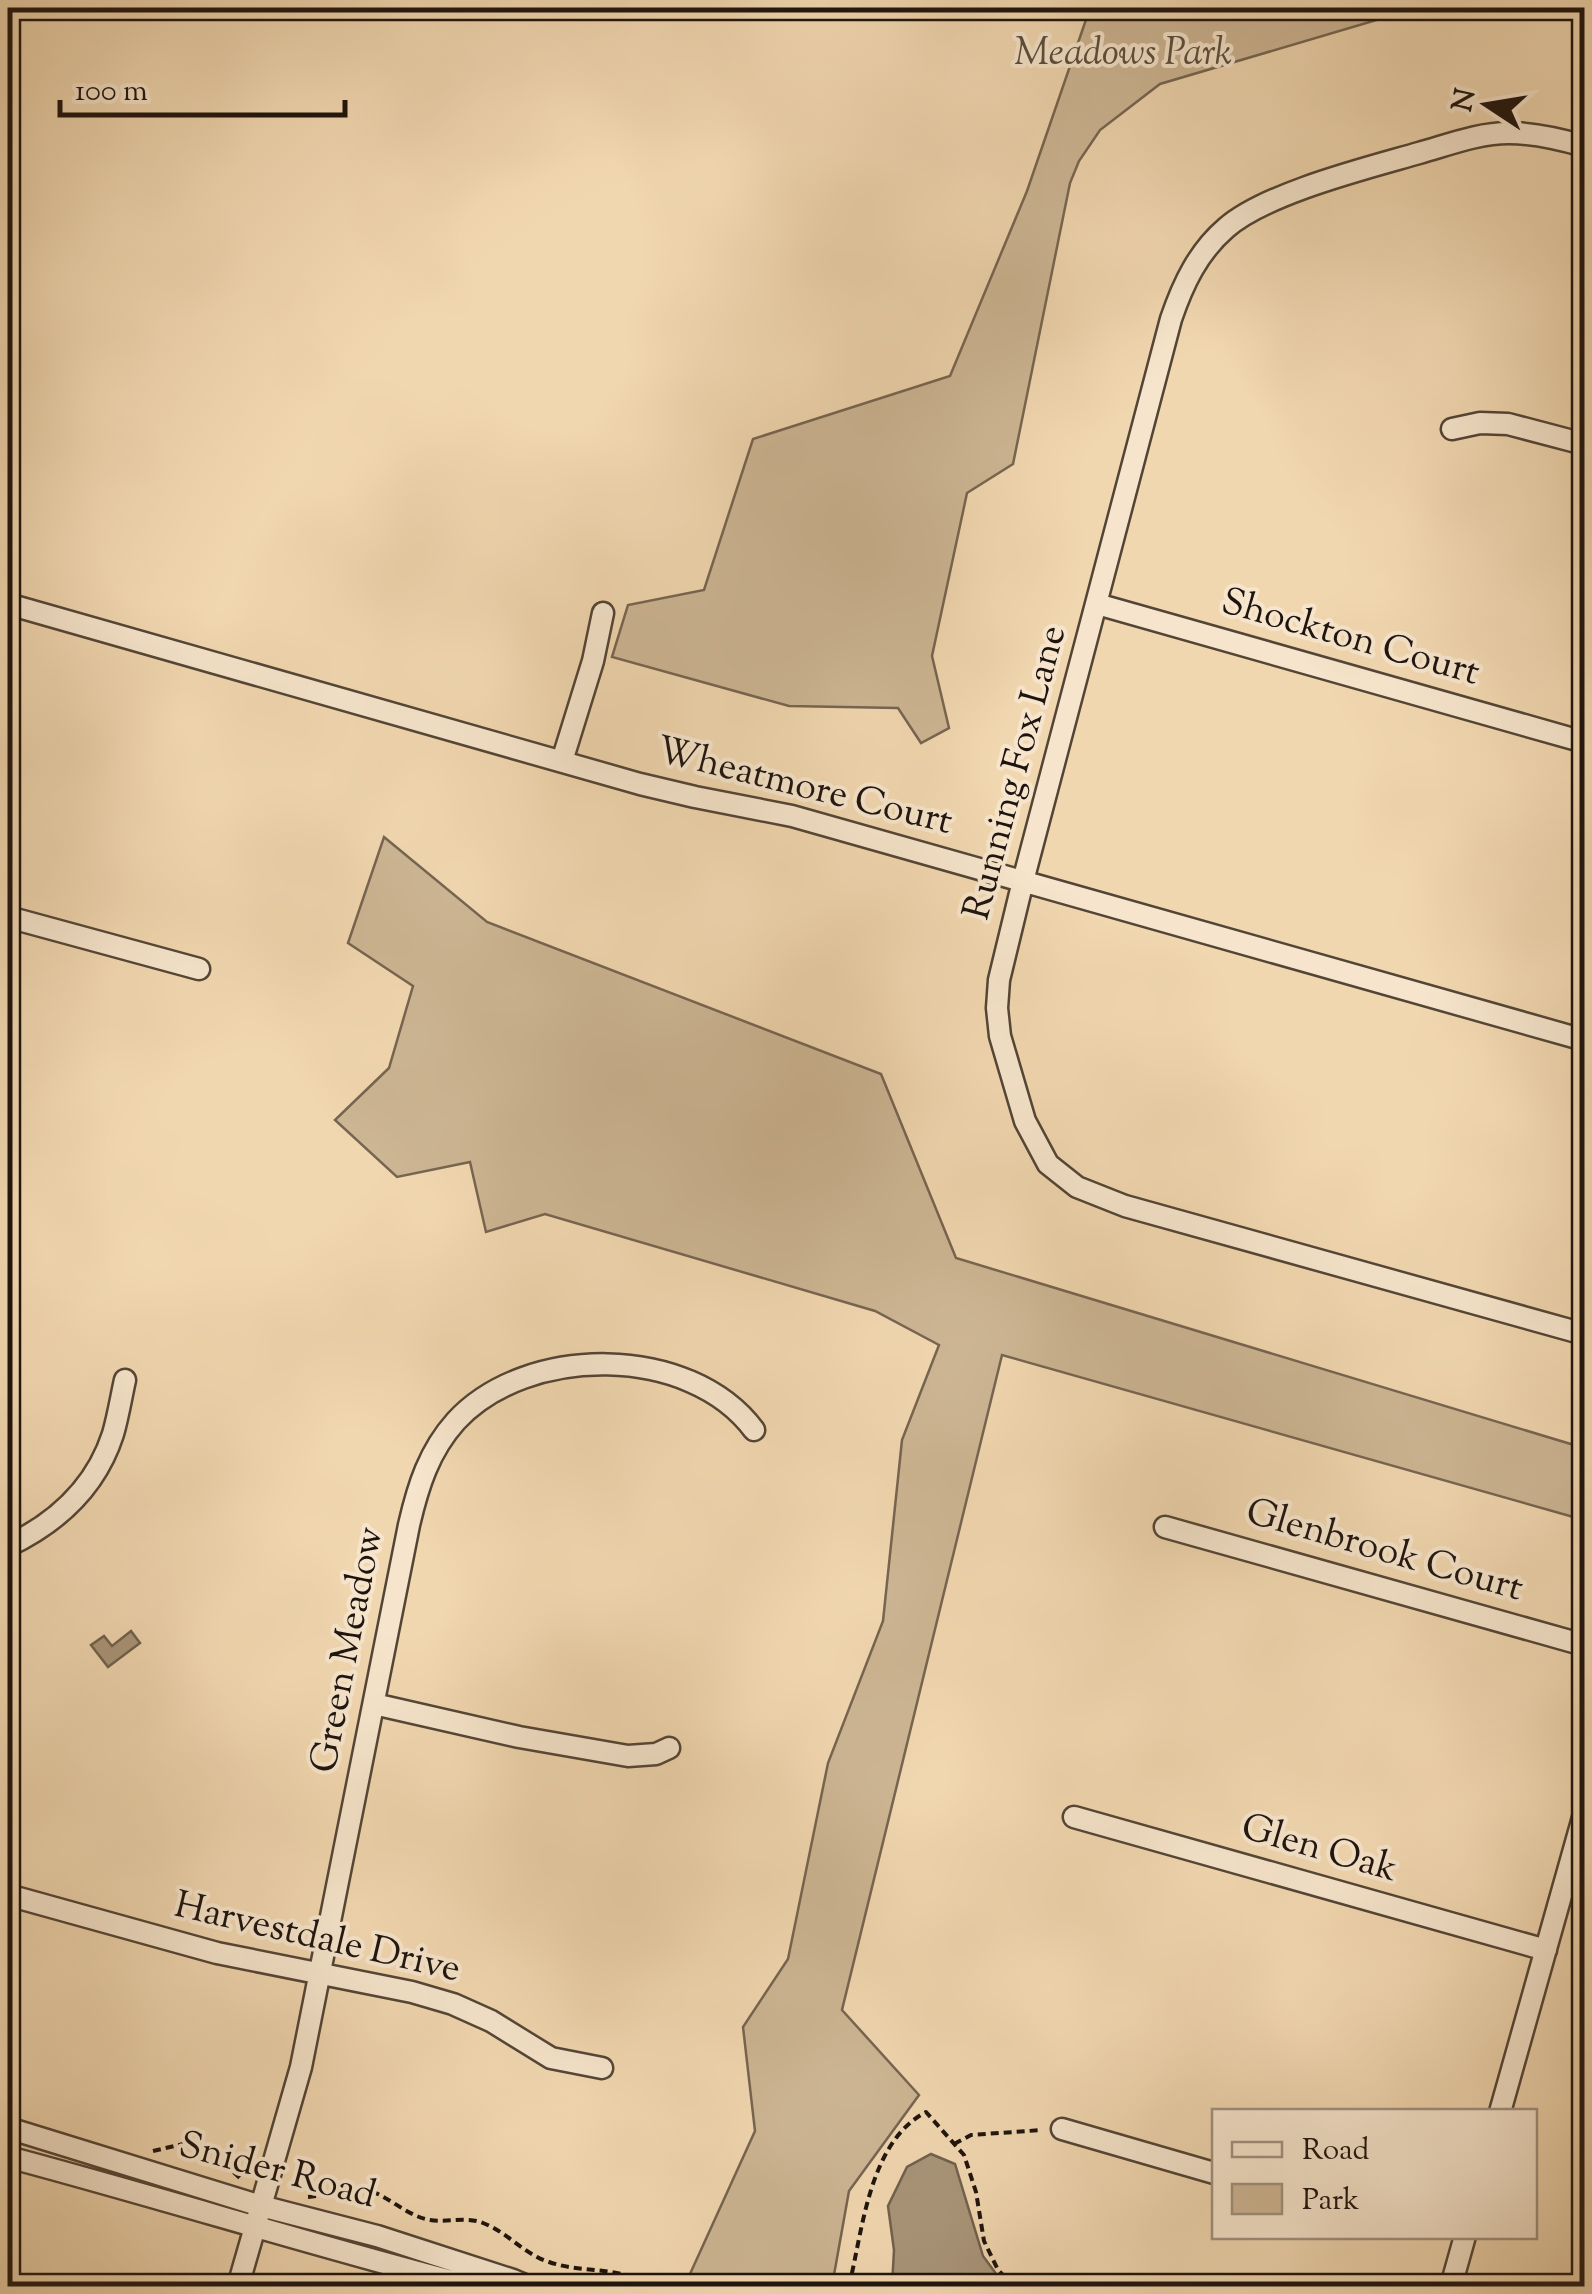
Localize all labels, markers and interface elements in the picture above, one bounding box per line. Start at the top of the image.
park label: Meadows Park [1014,28,1232,82]
scale bar [60,55,345,117]
north arrow [1437,55,1537,155]
text: 100 m [75,71,148,114]
text: N [1444,85,1487,116]
street label: Shockton Court [1214,576,1486,702]
street label: Running Fox Lane [952,620,1082,926]
street label: Wheatmore Court [650,725,958,851]
street label: Glenbrook Court [1239,1487,1529,1617]
street label: Green Meadow [299,1522,399,1778]
street label: Glen Oak [1235,1802,1404,1898]
street label: Harvestdale Drive [169,1880,465,1998]
legend [1212,2109,1537,2239]
street label: Snider Road [172,2120,382,2224]
text: Road [1302,2130,1369,2173]
text: Park [1302,2180,1359,2223]

